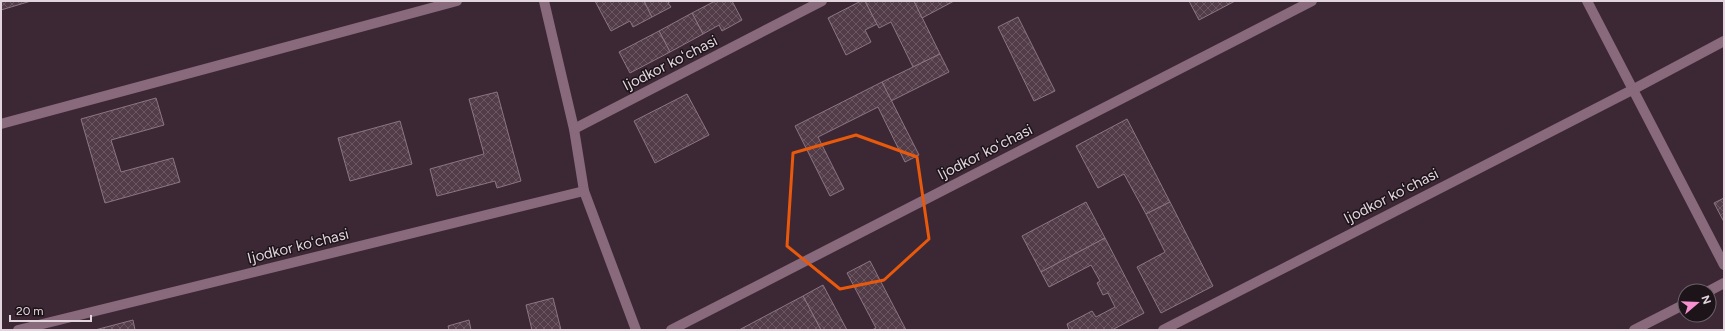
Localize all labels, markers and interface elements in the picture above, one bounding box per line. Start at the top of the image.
street label: Ijodkor koʻchasi [620,31,720,95]
street label: Ijodkor koʻchasi [935,120,1035,184]
street label: Ijodkor koʻchasi [1341,164,1441,228]
street label: Ijodkor koʻchasi [245,225,351,267]
north arrow [1677,283,1717,323]
text: N [1698,294,1714,306]
scale bar [10,297,91,323]
text: 20 m [16,304,44,318]

